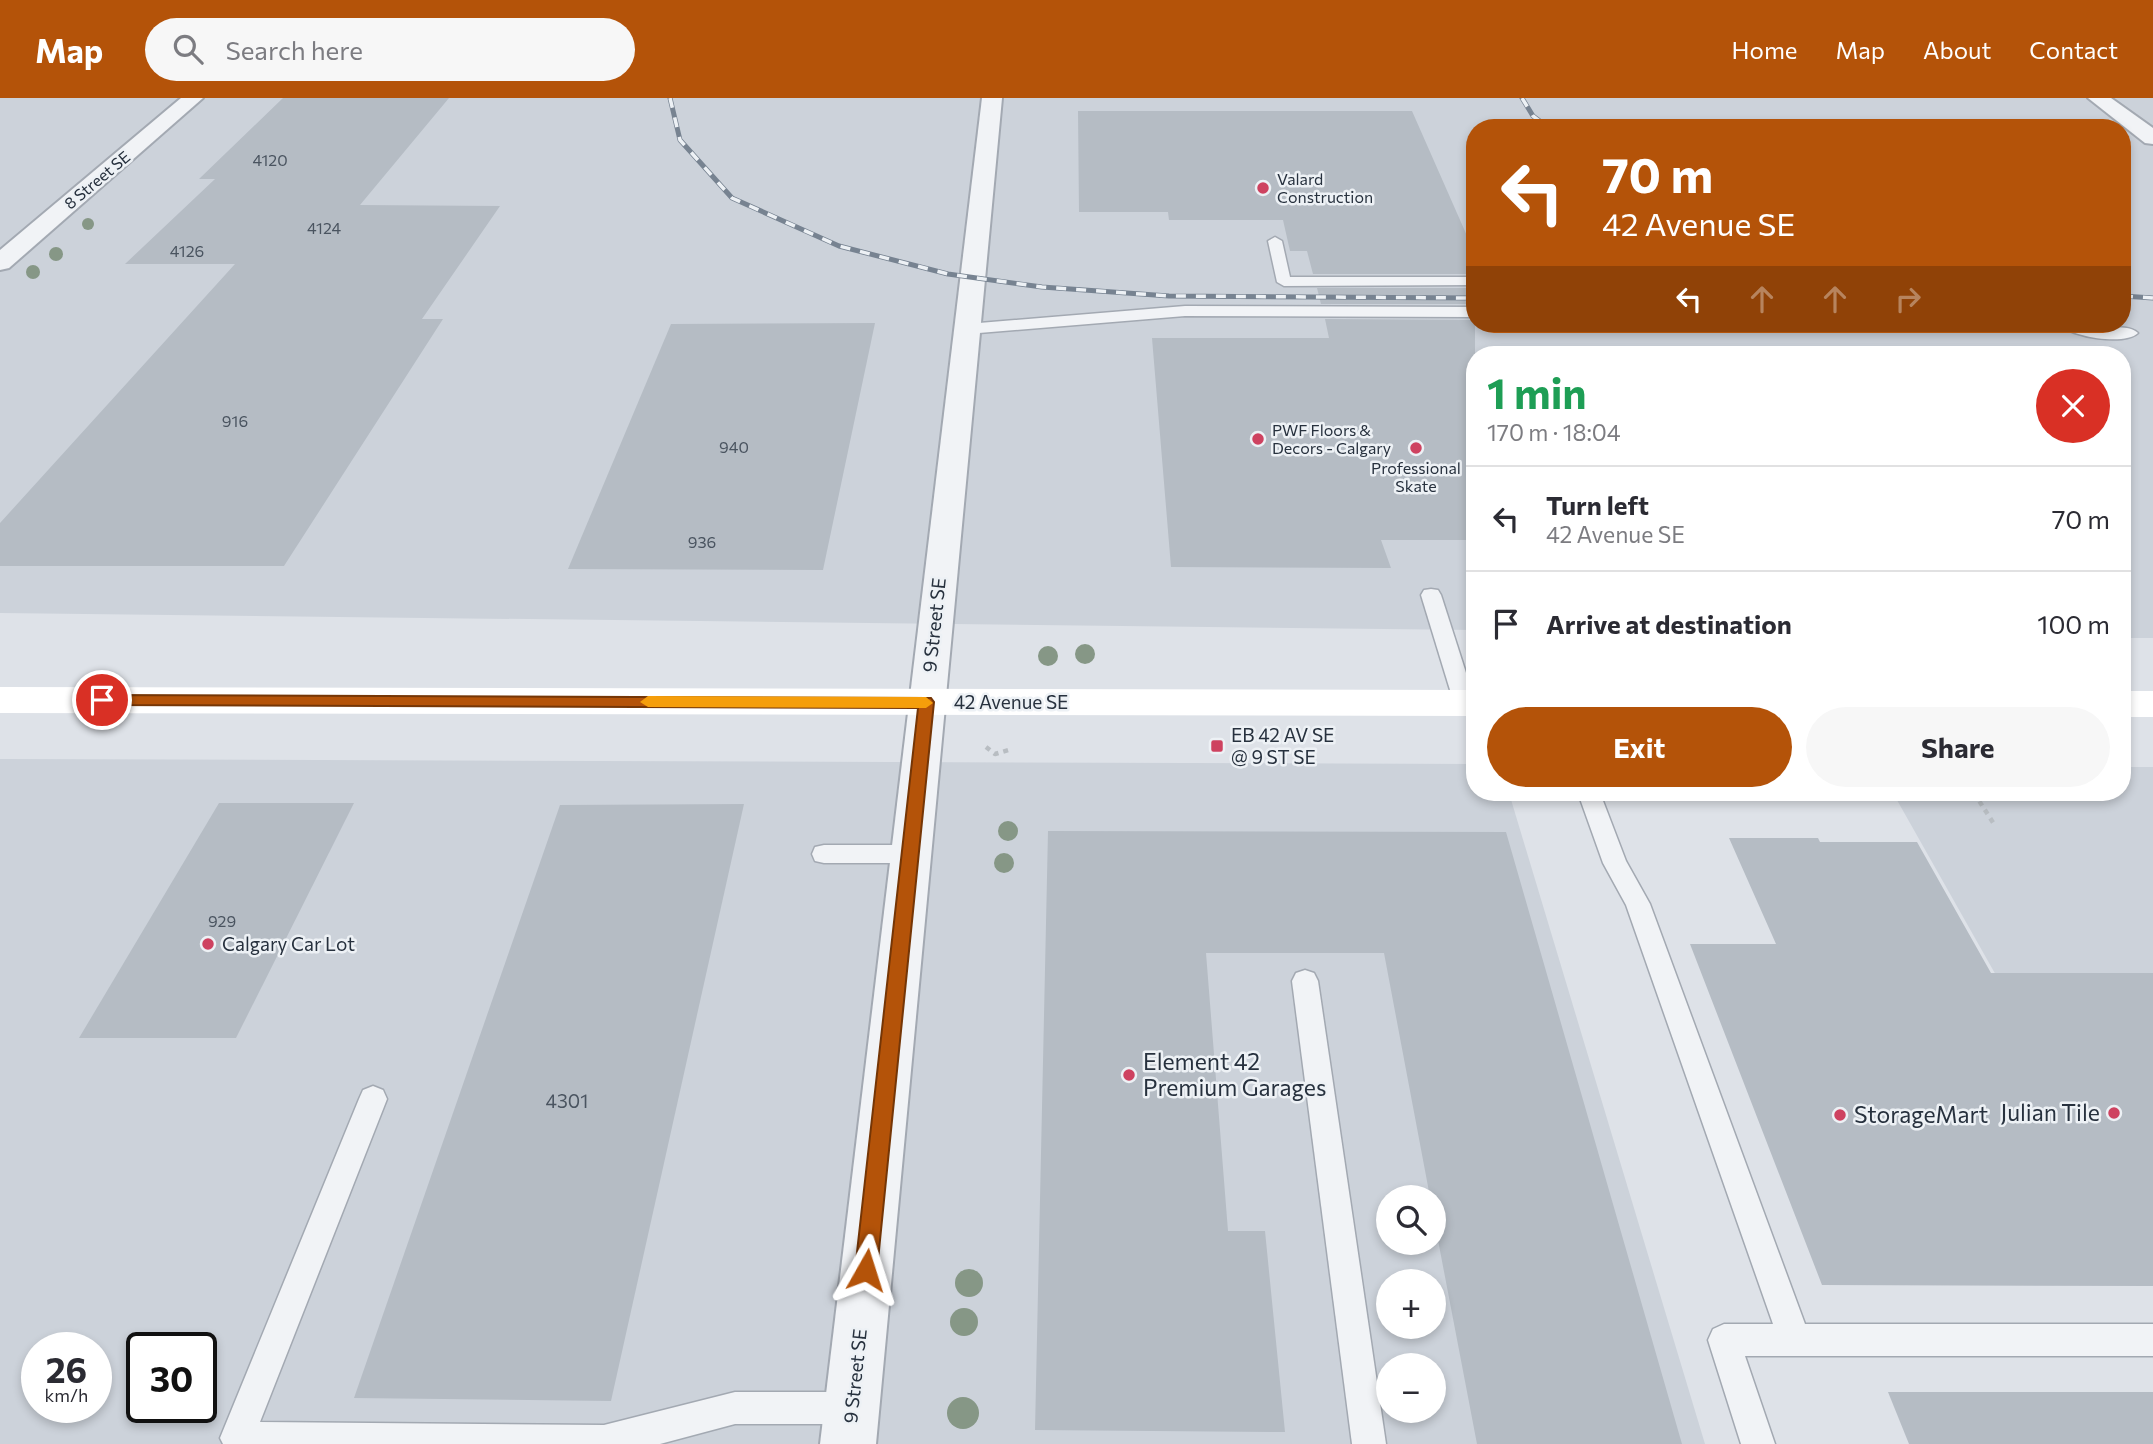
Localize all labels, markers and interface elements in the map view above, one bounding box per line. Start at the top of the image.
search box [145,18,635,81]
text: Map [35,29,103,70]
icon: search [169,30,207,68]
text: Search here [225,34,363,65]
text: Home [1732,35,1798,64]
text: Map [1836,35,1885,64]
text: About [1923,35,1991,64]
text: Contact [2029,35,2118,64]
text: 70 m [1602,143,1713,203]
street label: 8 Street SE [60,147,133,213]
icon: left [1487,147,1578,238]
house number: 4120 [252,150,288,169]
place label: Valard Construction [1277,169,1373,206]
marker: Valard Construction [1255,180,1271,196]
text: 42 Avenue SE [1602,203,1795,243]
house number: 4124 [307,218,341,237]
house number: 4126 [170,241,204,260]
icon: left [1670,280,1708,318]
icon: ahead [1743,280,1781,318]
icon: ahead [1816,280,1854,318]
icon: right [1889,280,1927,318]
text: 1 min [1487,366,1587,418]
button: close [2036,369,2110,443]
house number: 916 [222,411,248,430]
text: 170 m · 18:04 [1487,418,1621,446]
place label: PWF Floors & Decors - Calgary [1272,420,1391,457]
marker: PWF Floors & Decors - Calgary [1250,431,1266,447]
house number: 940 [719,437,749,456]
marker: Professional Skate [1408,440,1424,456]
place label: Professional Skate [1371,458,1461,495]
text: Turn left [1546,489,1649,520]
icon: left [1487,500,1525,538]
text: 70 m [2052,503,2110,534]
text: 42 Avenue SE [1546,520,1685,548]
house number: 936 [688,532,716,551]
street label: 9 Street SE [917,577,950,673]
icon: arrive [1487,605,1525,643]
text: Arrive at destination [1546,608,1792,639]
text: 100 m [2037,608,2110,639]
pin [72,670,132,730]
icon: arrive [83,681,121,719]
street label: 42 Avenue SE [954,690,1068,713]
button: Exit [1487,707,1792,787]
button: Share [1806,707,2110,787]
place label: EB 42 AV SE @ 9 ST SE [1231,723,1334,768]
marker: EB 42 AV SE @ 9 ST SE [1209,738,1225,754]
house number: 929 [208,911,236,930]
place label: Calgary Car Lot [222,932,355,955]
marker: Calgary Car Lot [200,936,216,952]
place label: Element 42 Premium Garages [1143,1047,1326,1101]
marker: Element 42 Premium Garages [1121,1067,1137,1083]
house number: 4301 [546,1089,588,1112]
place label: Julian Tile [2000,1098,2100,1126]
place label: StorageMart [1854,1100,1988,1128]
marker: Julian Tile [2106,1105,2122,1121]
marker: StorageMart [1832,1107,1848,1123]
map controls [1376,1185,1446,1423]
button: search [1376,1185,1446,1255]
position arrow [829,1233,903,1307]
button: + [1376,1269,1446,1339]
street label: 9 Street SE [838,1328,871,1424]
speed limit sign: 30 [126,1332,217,1423]
text: 26 [46,1347,87,1390]
button: − [1376,1353,1446,1423]
text: km/h [45,1384,88,1406]

